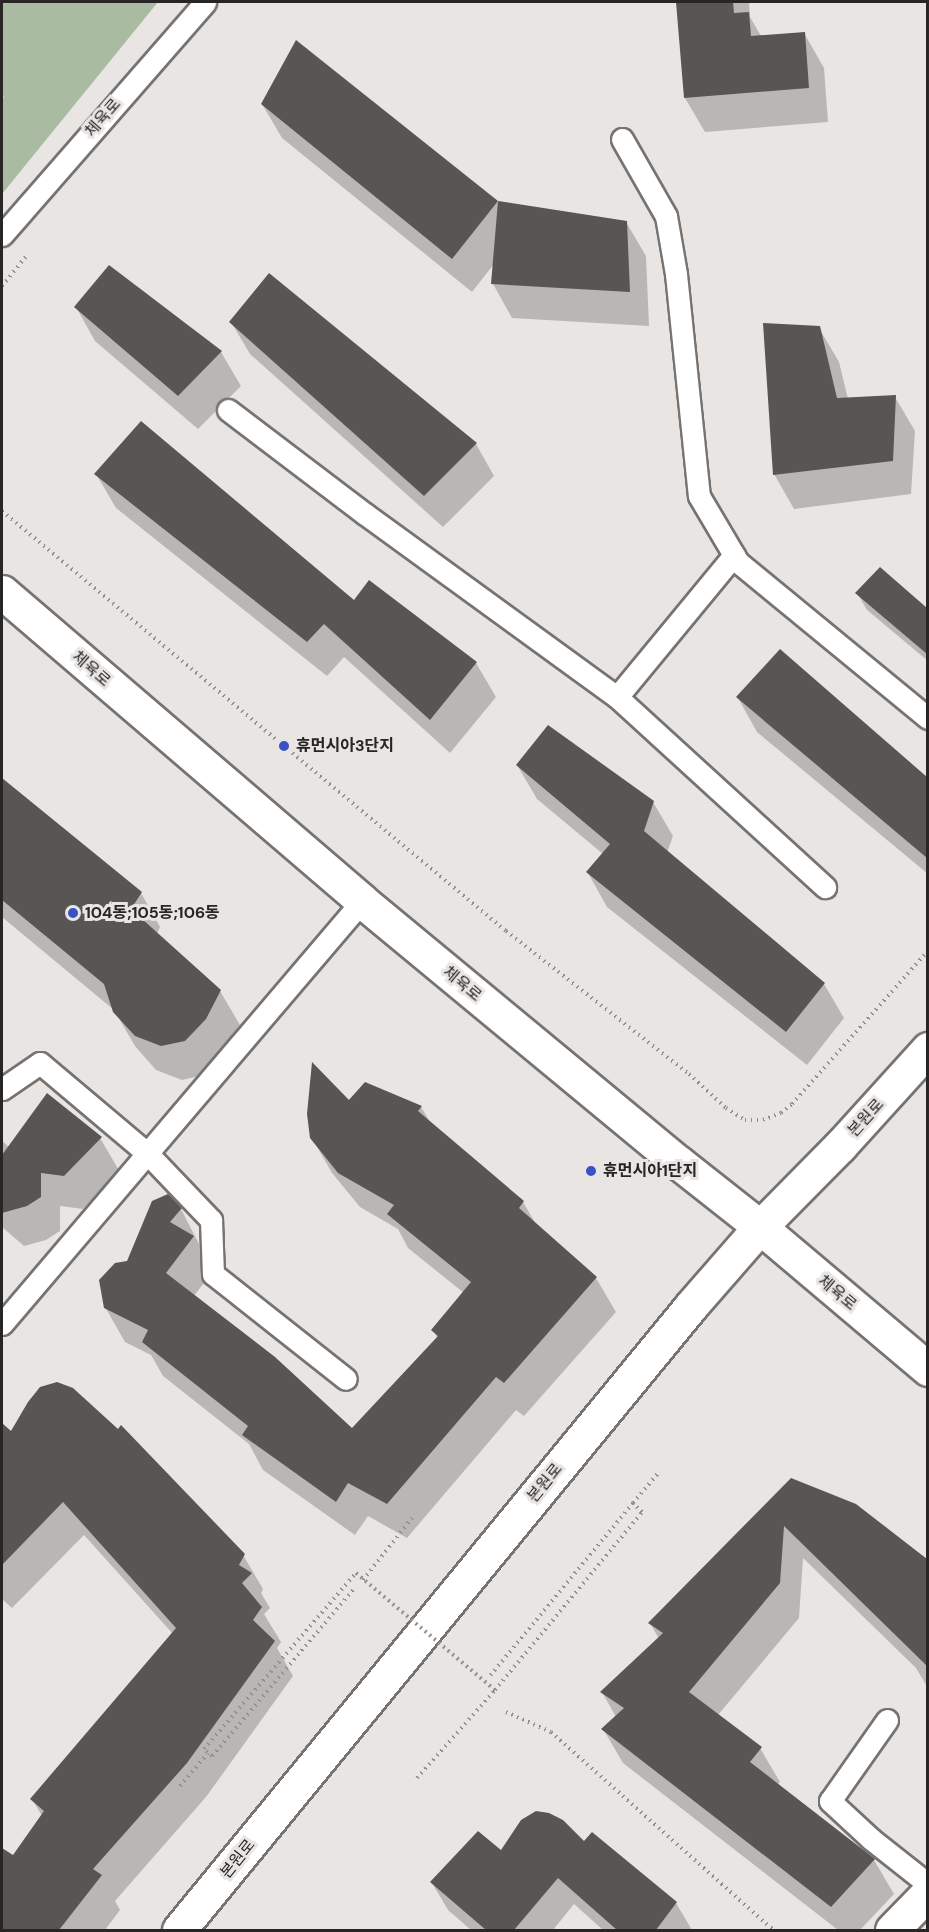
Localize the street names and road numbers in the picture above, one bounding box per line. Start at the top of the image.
street label: 체육로 [81,95,125,141]
street label: 체육로 [68,647,114,691]
street label: 체육로 [439,962,485,1006]
street label: 본원로 [844,1095,888,1141]
street label: 체육로 [814,1271,860,1315]
street label: 본원로 [524,1460,566,1506]
street label: 본원로 [217,1836,259,1882]

